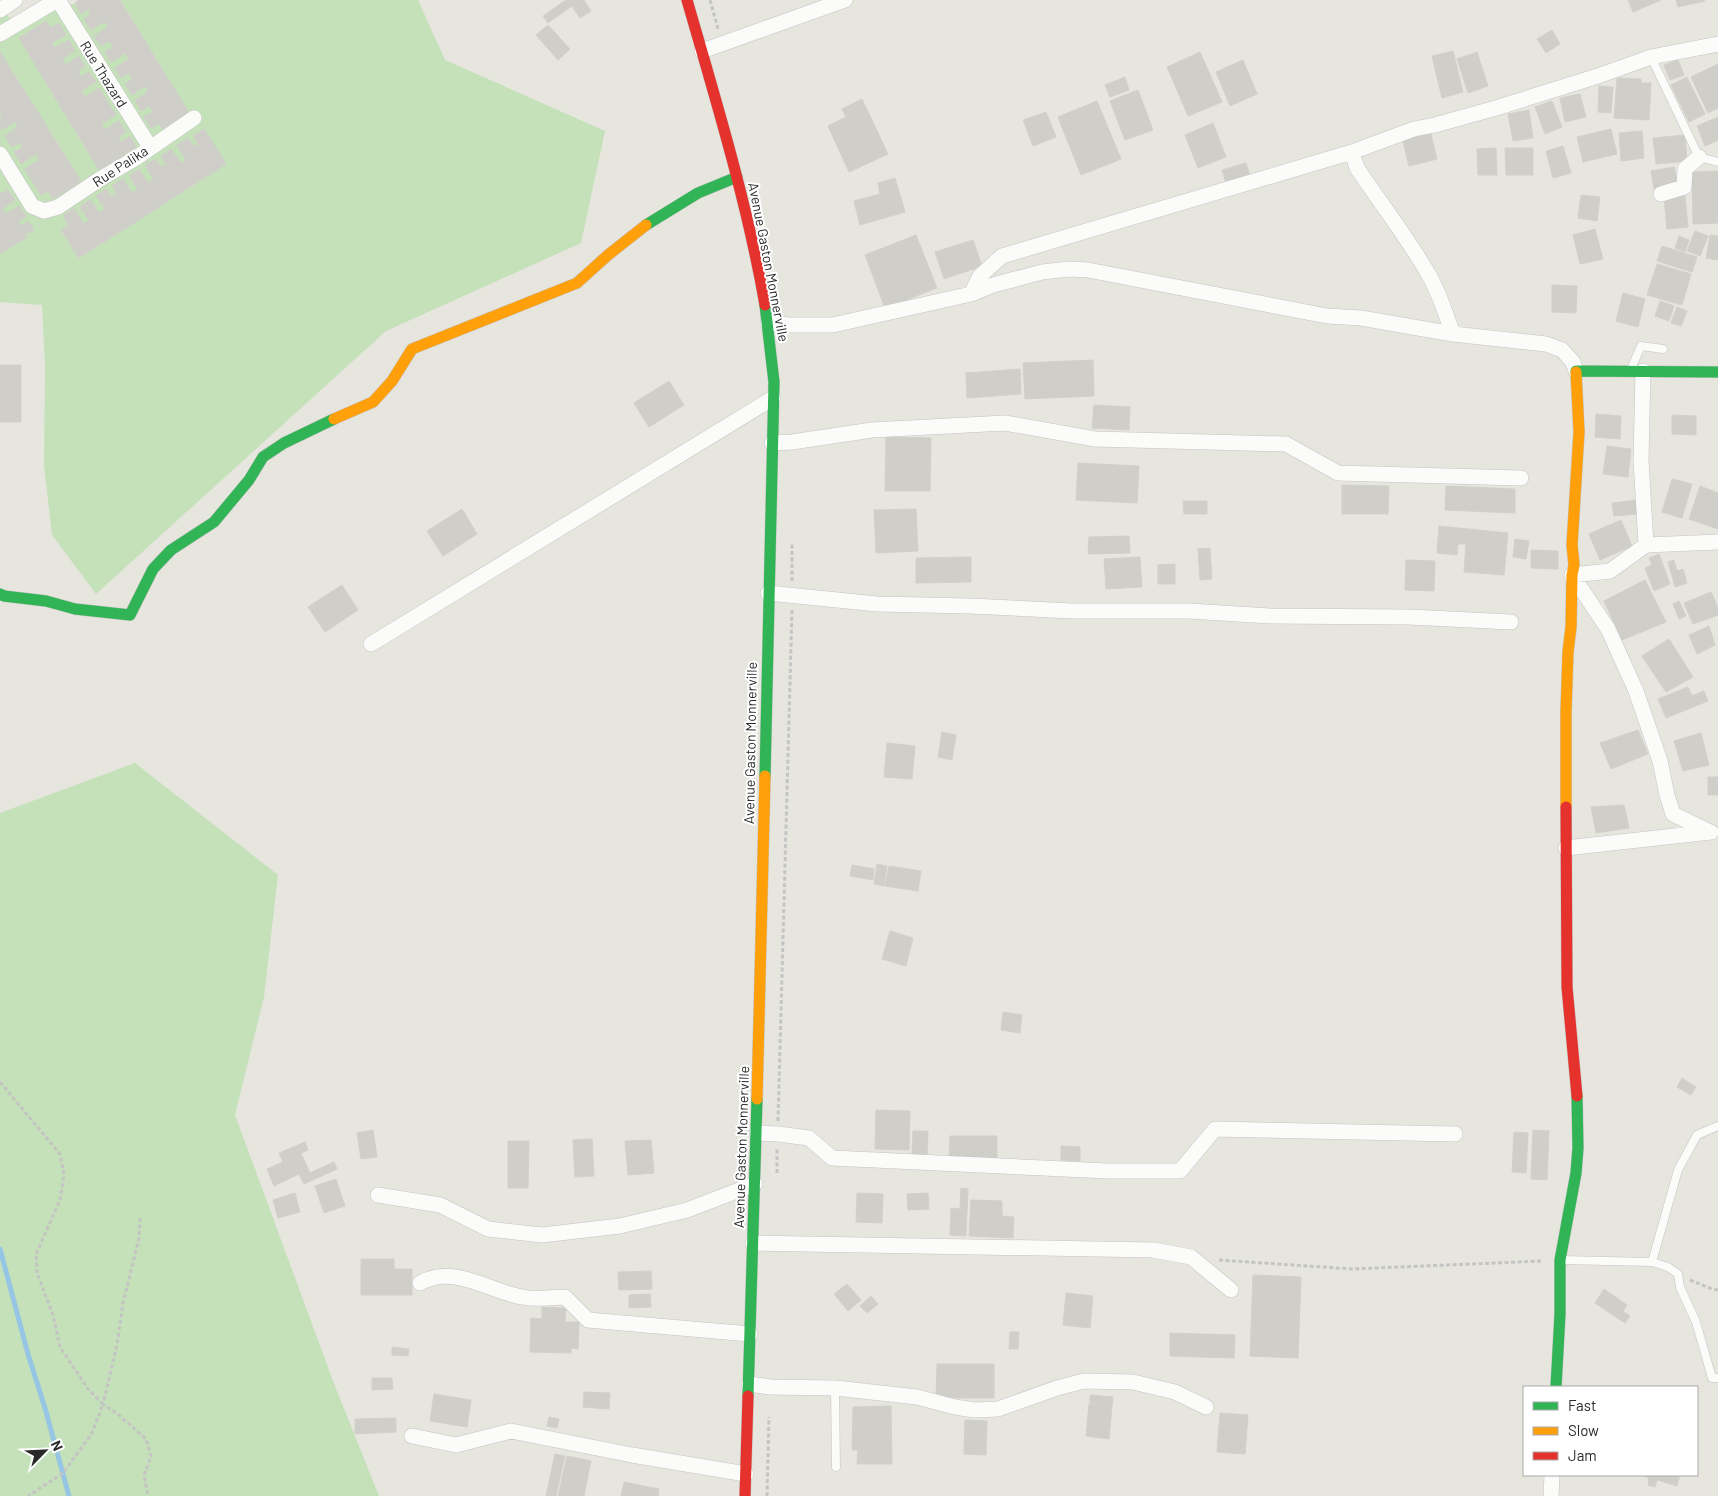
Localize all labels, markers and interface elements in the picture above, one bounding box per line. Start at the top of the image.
street label: Rue Thazard [77,38,131,110]
street label: Rue Palika [89,142,151,190]
street label: Avenue Gaston Monnerville [745,181,793,343]
street label: Avenue Gaston Monnerville [740,662,760,824]
street label: Avenue Gaston Monnerville [730,1066,752,1228]
legend [1523,1386,1698,1476]
text: Fast [1568,1396,1596,1414]
text: Slow [1568,1421,1599,1439]
north arrow [20,1426,70,1476]
text: N [48,1438,67,1453]
text: Jam [1568,1446,1597,1464]

